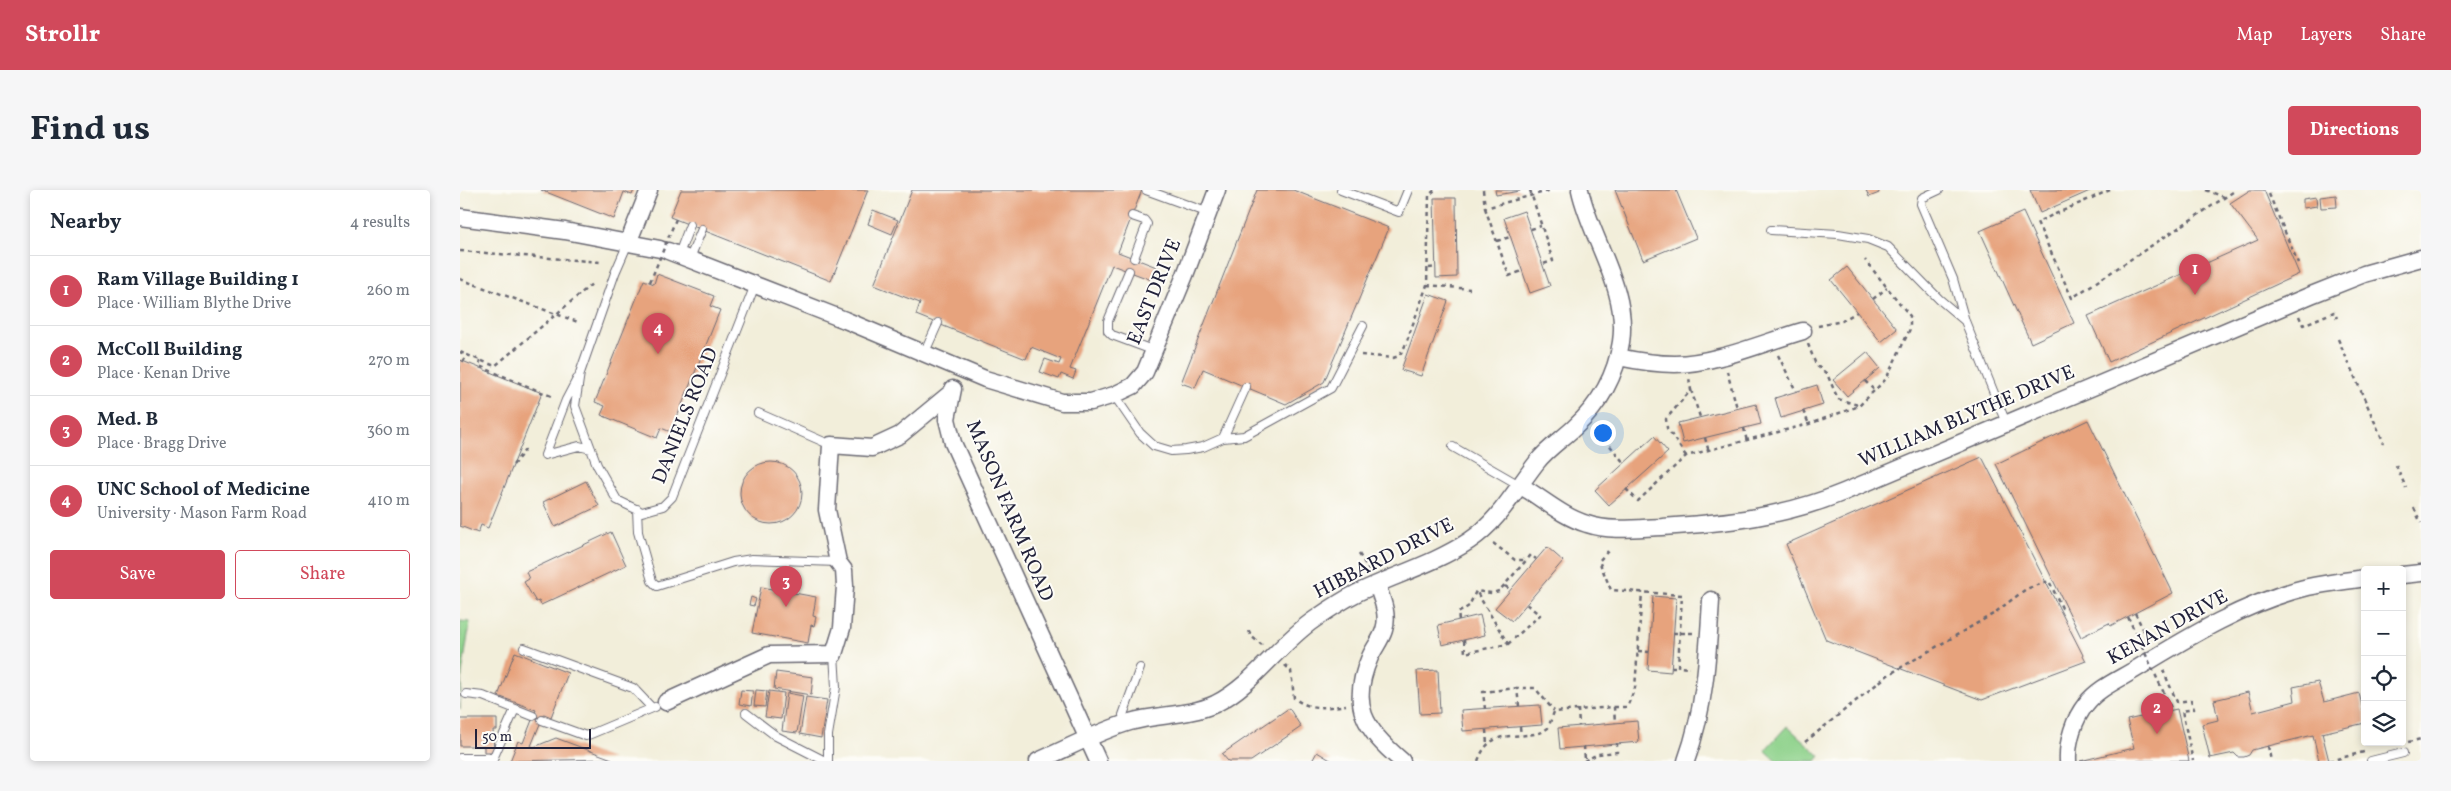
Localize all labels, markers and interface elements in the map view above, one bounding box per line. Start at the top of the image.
text: Strollr [25,18,100,52]
text: Map [2236,23,2272,48]
text: Layers [2300,23,2352,48]
text: Share [2380,23,2426,48]
text: Find us [30,106,150,154]
button: Directions [2288,106,2421,155]
text: Nearby [50,208,121,237]
text: 4 results [350,212,410,234]
street label: EAST DRIVE [1121,235,1189,349]
pin: 1 [2179,254,2211,295]
text: Ram Village Building 1 [97,267,299,293]
text: 1 [63,280,69,302]
text: 260 m [366,280,410,302]
text: Place · William Blythe Drive [97,293,291,315]
pin: 4 [642,313,674,354]
text: McColl Building [97,337,242,363]
street label: DANIELS ROAD [646,344,726,488]
text: 2 [62,350,70,372]
text: 270 m [368,350,410,372]
street label: WILLIAM BLYTHE DRIVE [1855,359,2079,475]
text: Place · Kenan Drive [97,363,230,385]
text: Med. B [97,407,158,433]
street label: MASON FARM ROAD [958,416,1060,606]
text: 3 [62,420,70,442]
text: 360 m [367,420,410,442]
your location [1590,420,1616,446]
text: Place · Bragg Drive [97,433,227,455]
text: UNC School of Medicine [97,477,310,503]
text: 4 [61,490,71,512]
text: 410 m [367,490,410,512]
text: University · Mason Farm Road [97,503,307,525]
street label: HIBBARD DRIVE [1309,512,1459,606]
button: Save [50,550,225,599]
button: Share [235,550,410,599]
pin: 3 [770,566,802,607]
map controls [2361,566,2406,746]
button: + [2361,566,2406,611]
street label: KENAN DRIVE [2103,583,2233,673]
button: − [2361,611,2406,656]
button: locate [2361,656,2406,701]
pin: 2 [2141,693,2173,734]
button: layers [2361,701,2406,746]
scale bar [475,726,591,749]
text: 50 m [482,728,512,747]

